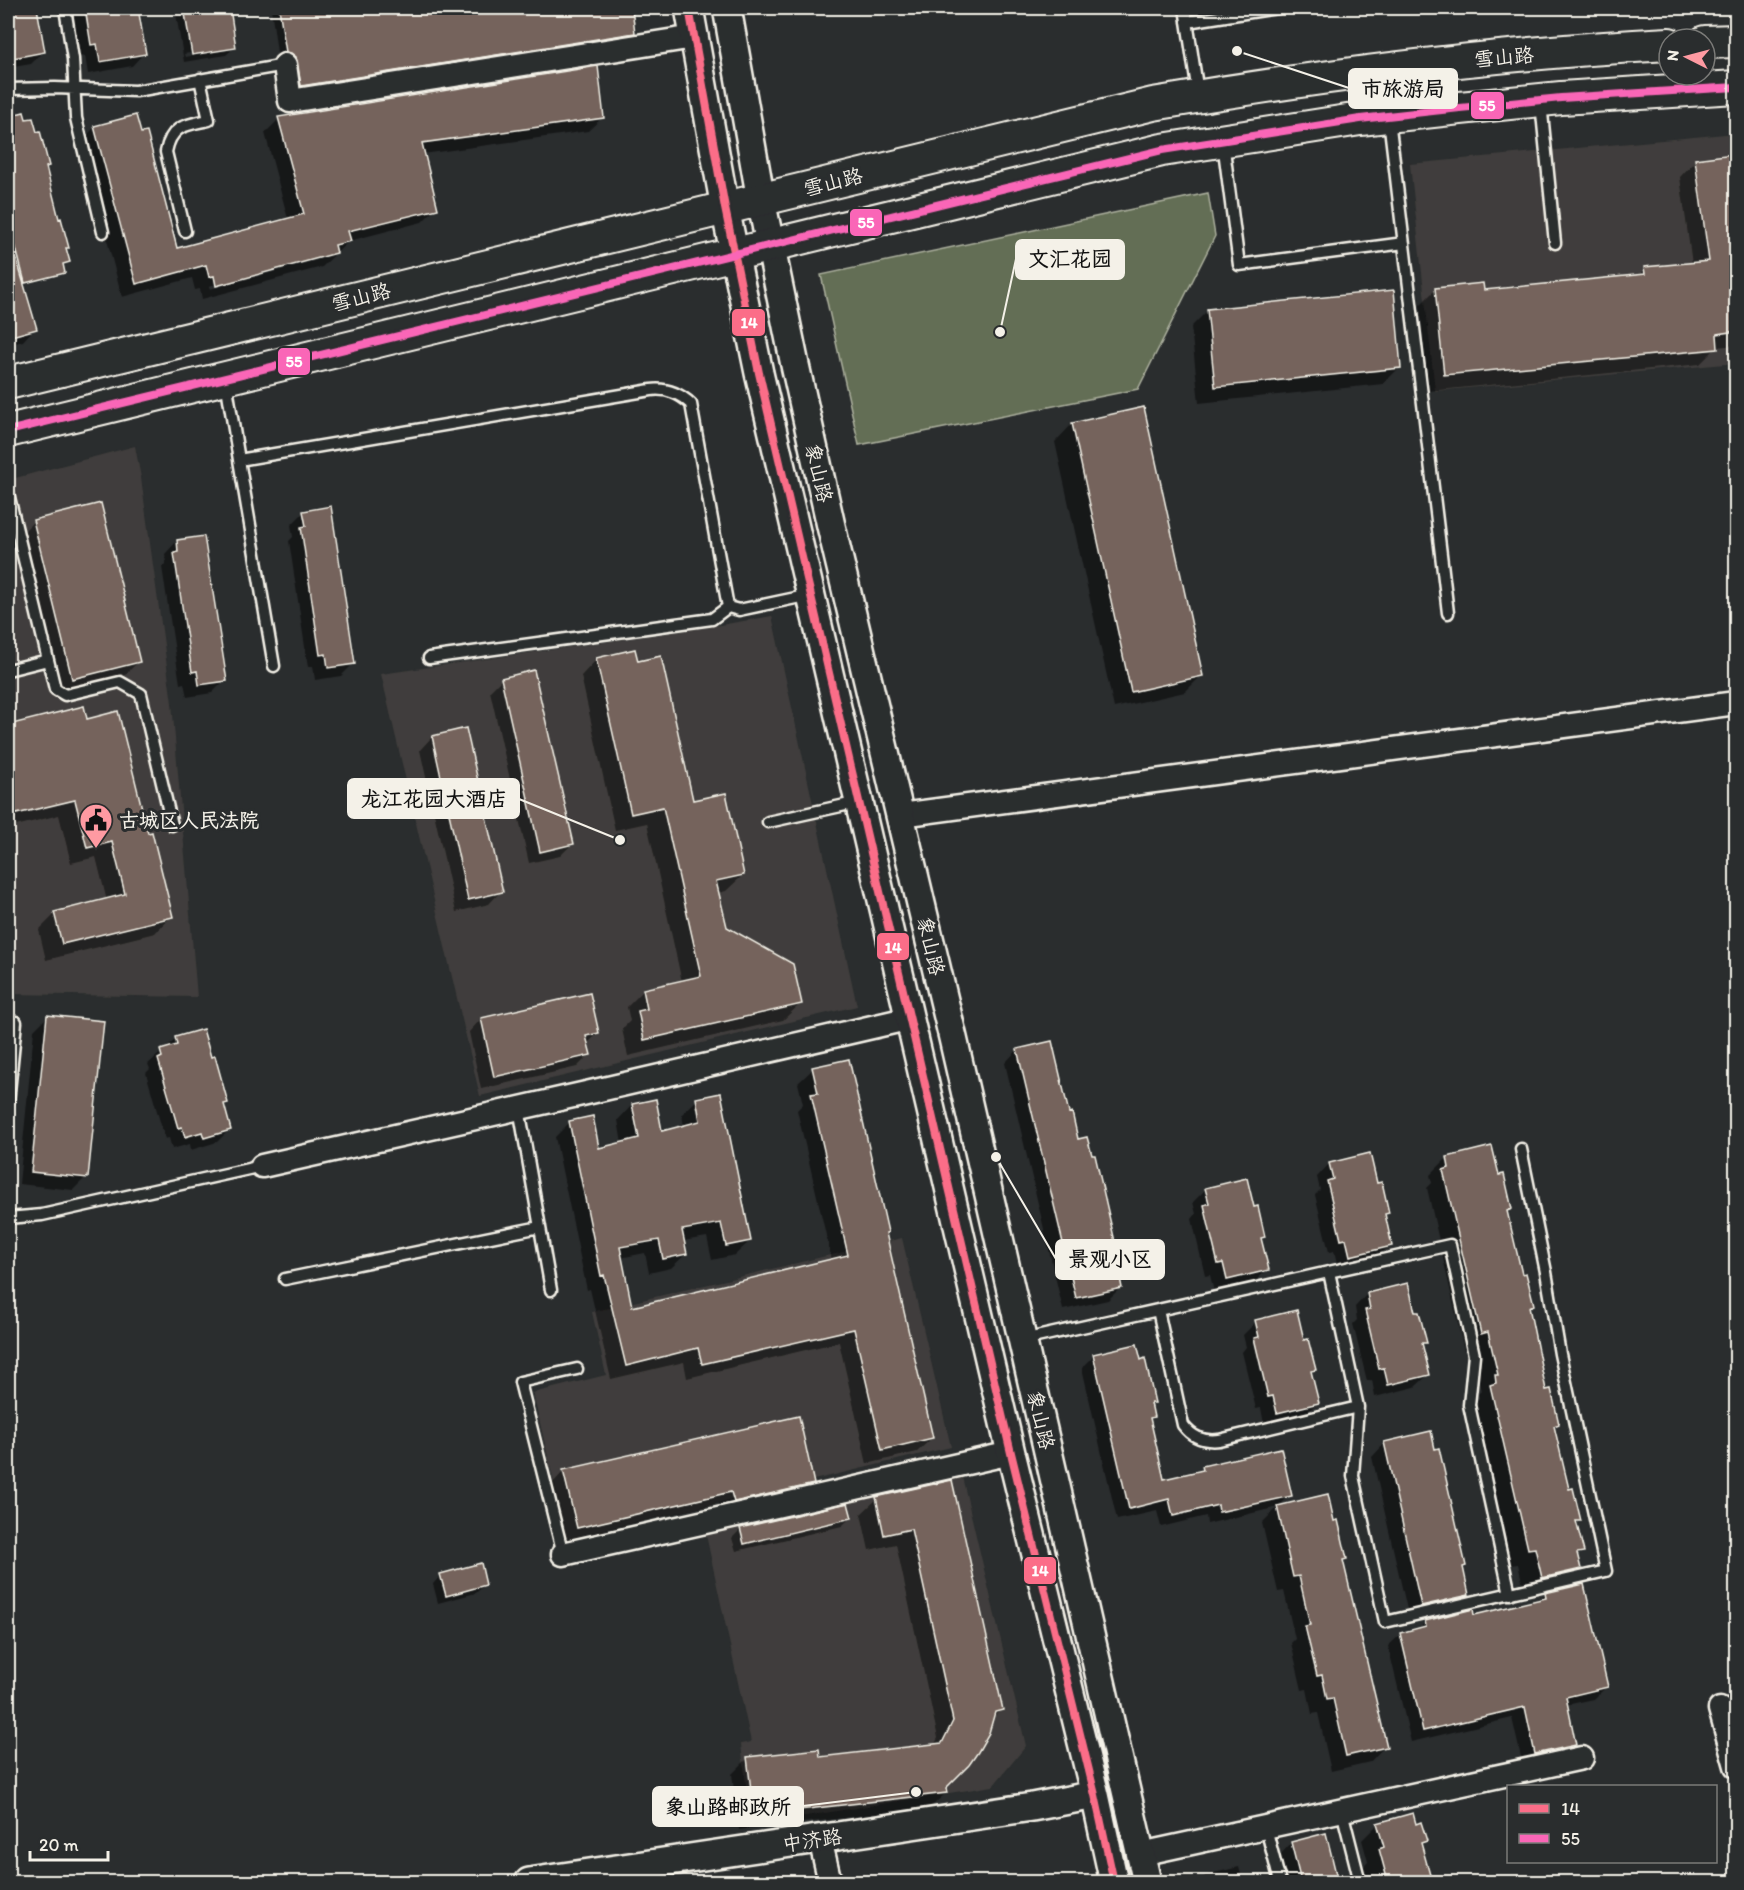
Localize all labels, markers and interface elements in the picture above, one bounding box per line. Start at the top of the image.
north arrow [1657,27,1717,87]
street label: 雪山路 [1473,42,1536,72]
text: N [1663,49,1683,62]
callout: 市旅游局 [1349,69,1457,108]
text: 市旅游局 [1361,76,1445,101]
line badge: 55 [1470,91,1505,120]
text: 55 [1479,96,1496,115]
street label: 雪山路 [801,163,866,201]
line badge: 55 [849,208,883,237]
text: 55 [858,213,875,232]
callout: 文汇花园 [1016,240,1124,279]
text: 文汇花园 [1028,246,1112,271]
street label: 雪山路 [329,278,394,316]
line badge: 14 [731,308,766,337]
text: 14 [740,313,758,332]
line badge: 55 [277,347,311,376]
text: 55 [286,352,303,371]
street label: 象山路 [801,441,838,506]
callout: 龙江花园大酒店 [348,779,519,818]
text: 龙江花园大酒店 [361,786,508,811]
public building icon: 古城区人民法院 [78,802,114,849]
place label: 古城区人民法院 [119,808,259,832]
street label: 象山路 [913,914,950,979]
line badge: 14 [876,932,910,961]
text: 14 [884,938,902,957]
callout: 景观小区 [1056,1240,1164,1279]
text: 景观小区 [1068,1246,1152,1271]
street label: 象山路 [1023,1388,1060,1453]
line badge: 14 [1023,1556,1057,1585]
text: 14 [1031,1561,1049,1580]
legend [1507,1785,1717,1863]
callout: 象山路邮政所 [653,1787,803,1826]
text: 象山路邮政所 [665,1794,791,1819]
text: 14 [1561,1798,1580,1820]
scale bar [30,1824,108,1862]
street label: 中济路 [781,1824,844,1856]
text: 55 [1561,1828,1580,1850]
text: 20 m [39,1834,79,1856]

